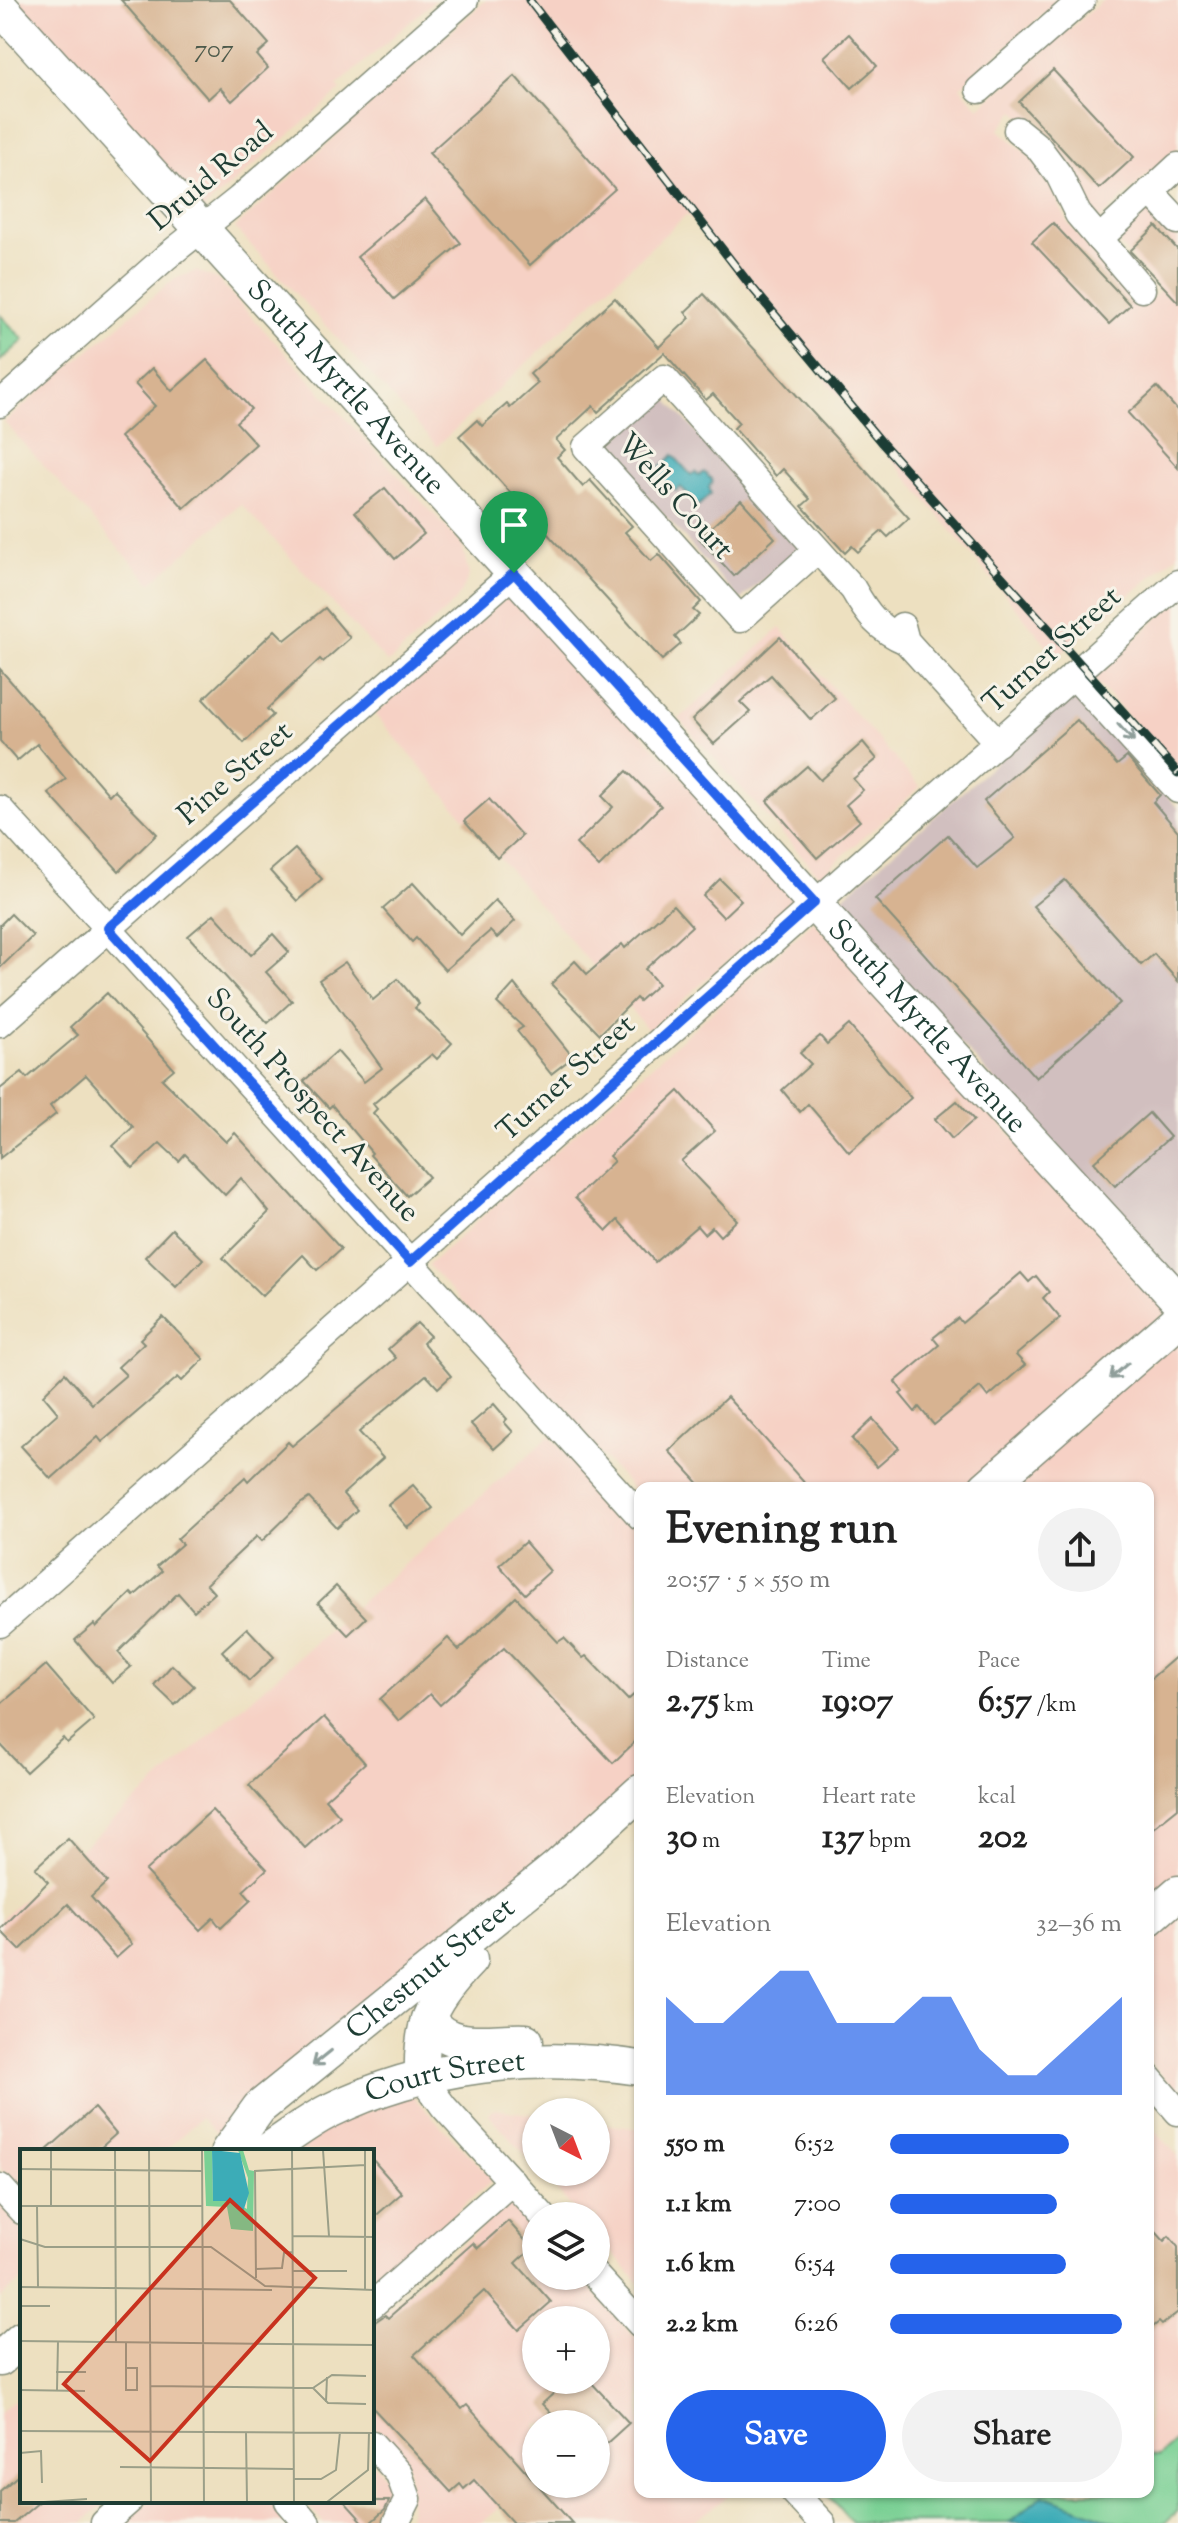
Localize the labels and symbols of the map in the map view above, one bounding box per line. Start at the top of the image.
house number: 707 [194,32,234,69]
street label: Druid Road [140,112,284,242]
street label: South Myrtle Avenue [236,270,455,505]
street label: Wells Court [605,424,743,570]
pin [480,491,548,573]
street label: Turner Street [974,577,1132,725]
street label: Pine Street [169,712,303,836]
one-way arrow [1116,722,1134,742]
street label: South Myrtle Avenue [817,910,1037,1144]
street label: South Prospect Avenue [195,979,429,1233]
street label: Turner Street [488,1005,646,1153]
one-way arrow [1109,1361,1129,1379]
street label: Chestnut Street [337,1888,525,2051]
street label: Court Street [359,2040,526,2115]
one-way arrow [312,2049,332,2067]
north arrow [522,2098,610,2186]
inset map [20,2149,374,2503]

